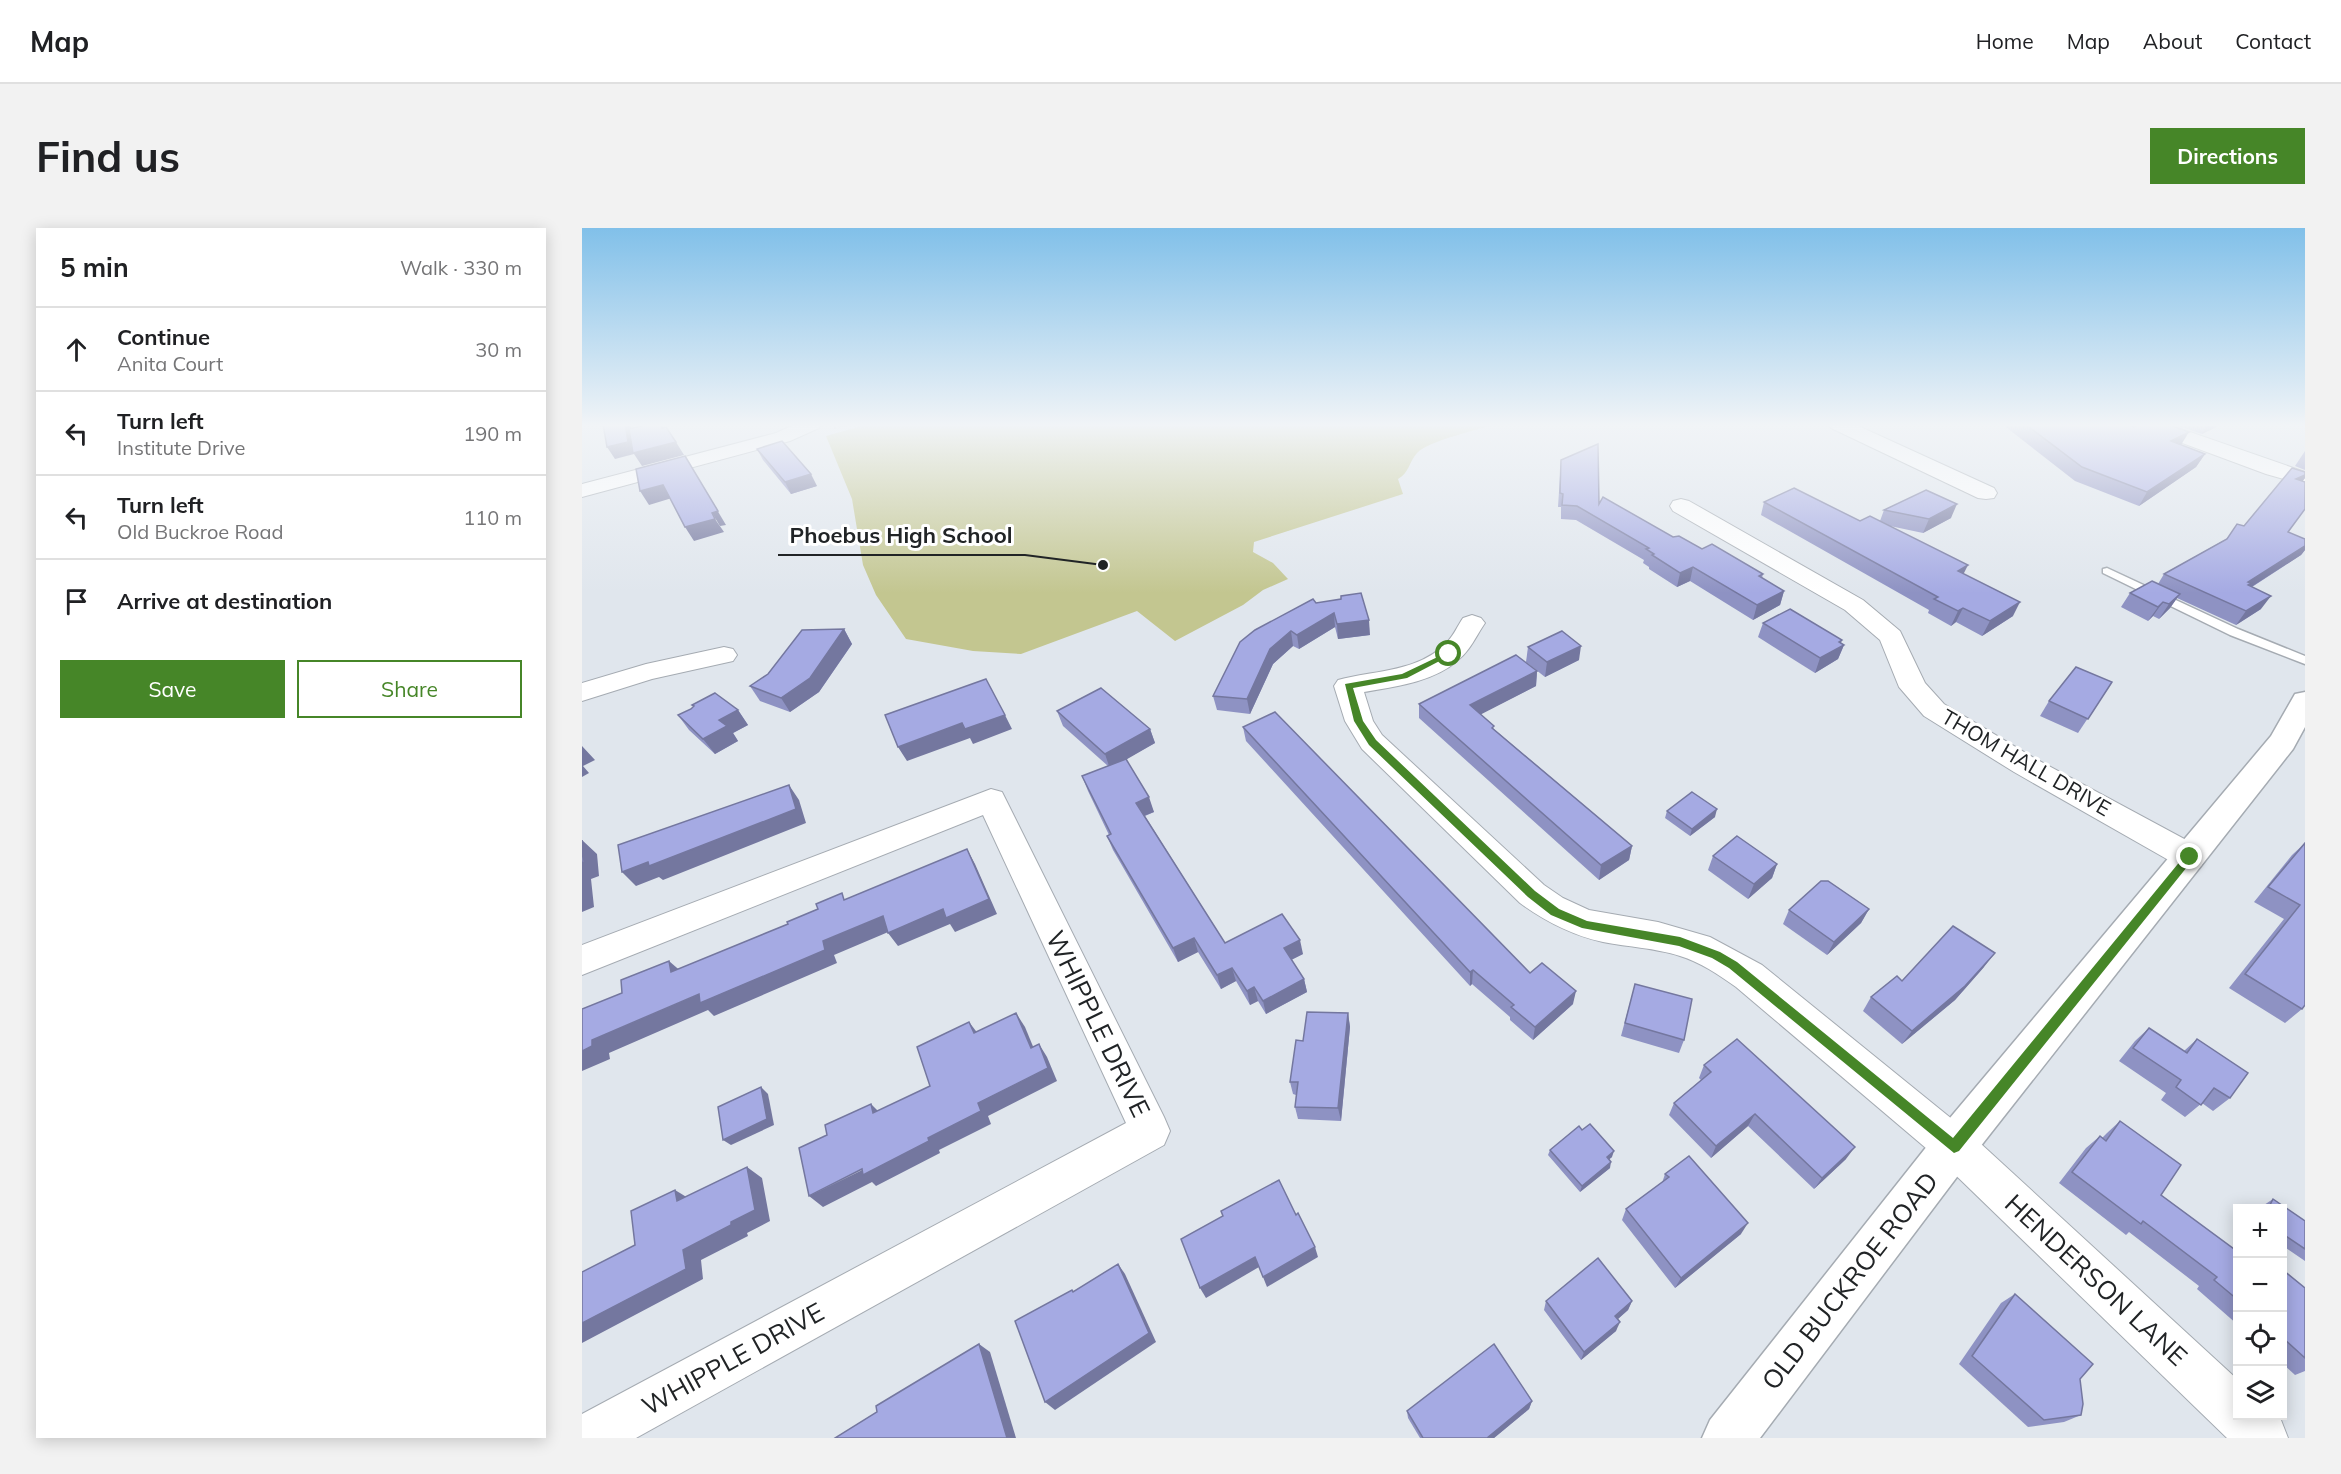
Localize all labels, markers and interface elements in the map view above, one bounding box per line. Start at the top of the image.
text: Map [30,24,89,59]
text: Home [1976,28,2034,54]
text: Map [2067,28,2110,54]
text: About [2143,28,2202,54]
text: Contact [2235,28,2311,54]
button: Directions [2150,128,2305,184]
text: Find us [36,130,180,183]
text: 5 min [60,251,129,284]
text: Walk · 330 m [400,255,522,280]
text: Continue [117,323,210,351]
icon: ahead [60,333,93,366]
text: 30 m [475,337,522,362]
text: Anita Court [117,351,223,376]
text: Turn left [117,407,204,435]
icon: left [60,417,93,450]
text: 190 m [463,421,522,446]
text: Institute Drive [117,435,245,460]
text: Turn left [117,491,204,519]
icon: left [60,501,93,534]
text: 110 m [463,505,522,530]
callout: Phoebus High School [778,515,1025,555]
text: Old Buckroe Road [117,519,283,544]
text: Phoebus High School [790,521,1012,549]
icon: arrive [60,585,93,618]
text: Arrive at destination [117,587,332,615]
route start [1435,640,1461,666]
button: Save [60,660,285,718]
button: Share [297,660,522,718]
street label: THOM HALL DRIVE [1937,703,2116,821]
route end [2176,843,2202,869]
street label: WHIPPLE DRIVE [1039,925,1158,1122]
street label: OLD BUCKROE ROAD [1754,1165,1945,1396]
street label: HENDERSON LANE [1998,1187,2194,1373]
map controls [2233,1204,2287,1420]
button: + [2233,1204,2287,1258]
button: − [2233,1258,2287,1312]
street label: WHIPPLE DRIVE [636,1295,830,1422]
button: locate [2233,1312,2287,1366]
button: layers [2233,1366,2287,1420]

